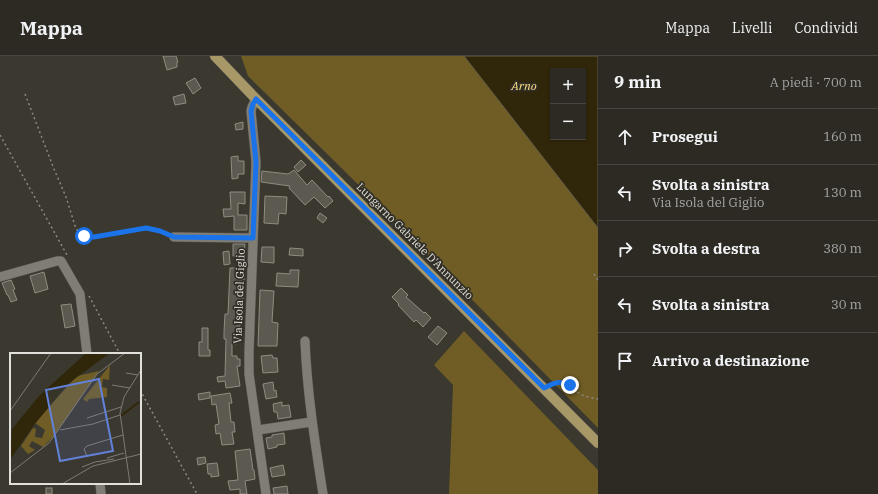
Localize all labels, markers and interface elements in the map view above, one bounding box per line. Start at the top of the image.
text: Mappa [20,16,83,40]
text: Mappa [665,19,710,37]
text: Livelli [732,19,772,37]
text: Condividi [794,19,858,37]
map controls [550,68,586,140]
button: + [550,68,586,104]
text: 9 min [614,71,662,93]
text: A piedi · 700 m [770,74,862,91]
water label: Arno [510,78,537,93]
button: − [550,104,586,140]
icon: ahead [614,126,636,148]
text: Prosegui [652,127,718,146]
text: 160 m [823,128,862,145]
text: Svolta a sinistra [652,175,770,194]
street label: Lungarno Gabriele D'Annunzio [354,180,476,302]
icon: left [614,182,636,204]
text: 130 m [823,184,862,201]
text: Via Isola del Giglio [652,194,764,211]
route start [75,227,93,245]
icon: right [614,238,636,260]
text: Svolta a destra [652,239,760,258]
text: 380 m [823,240,862,257]
street label: Via Isola del Giglio [230,248,248,344]
icon: left [614,294,636,316]
text: Svolta a sinistra [652,295,770,314]
text: 30 m [831,296,862,313]
icon: arrive [614,350,636,372]
text: Arrivo a destinazione [652,351,809,370]
inset map [10,353,141,484]
route end [561,376,579,394]

